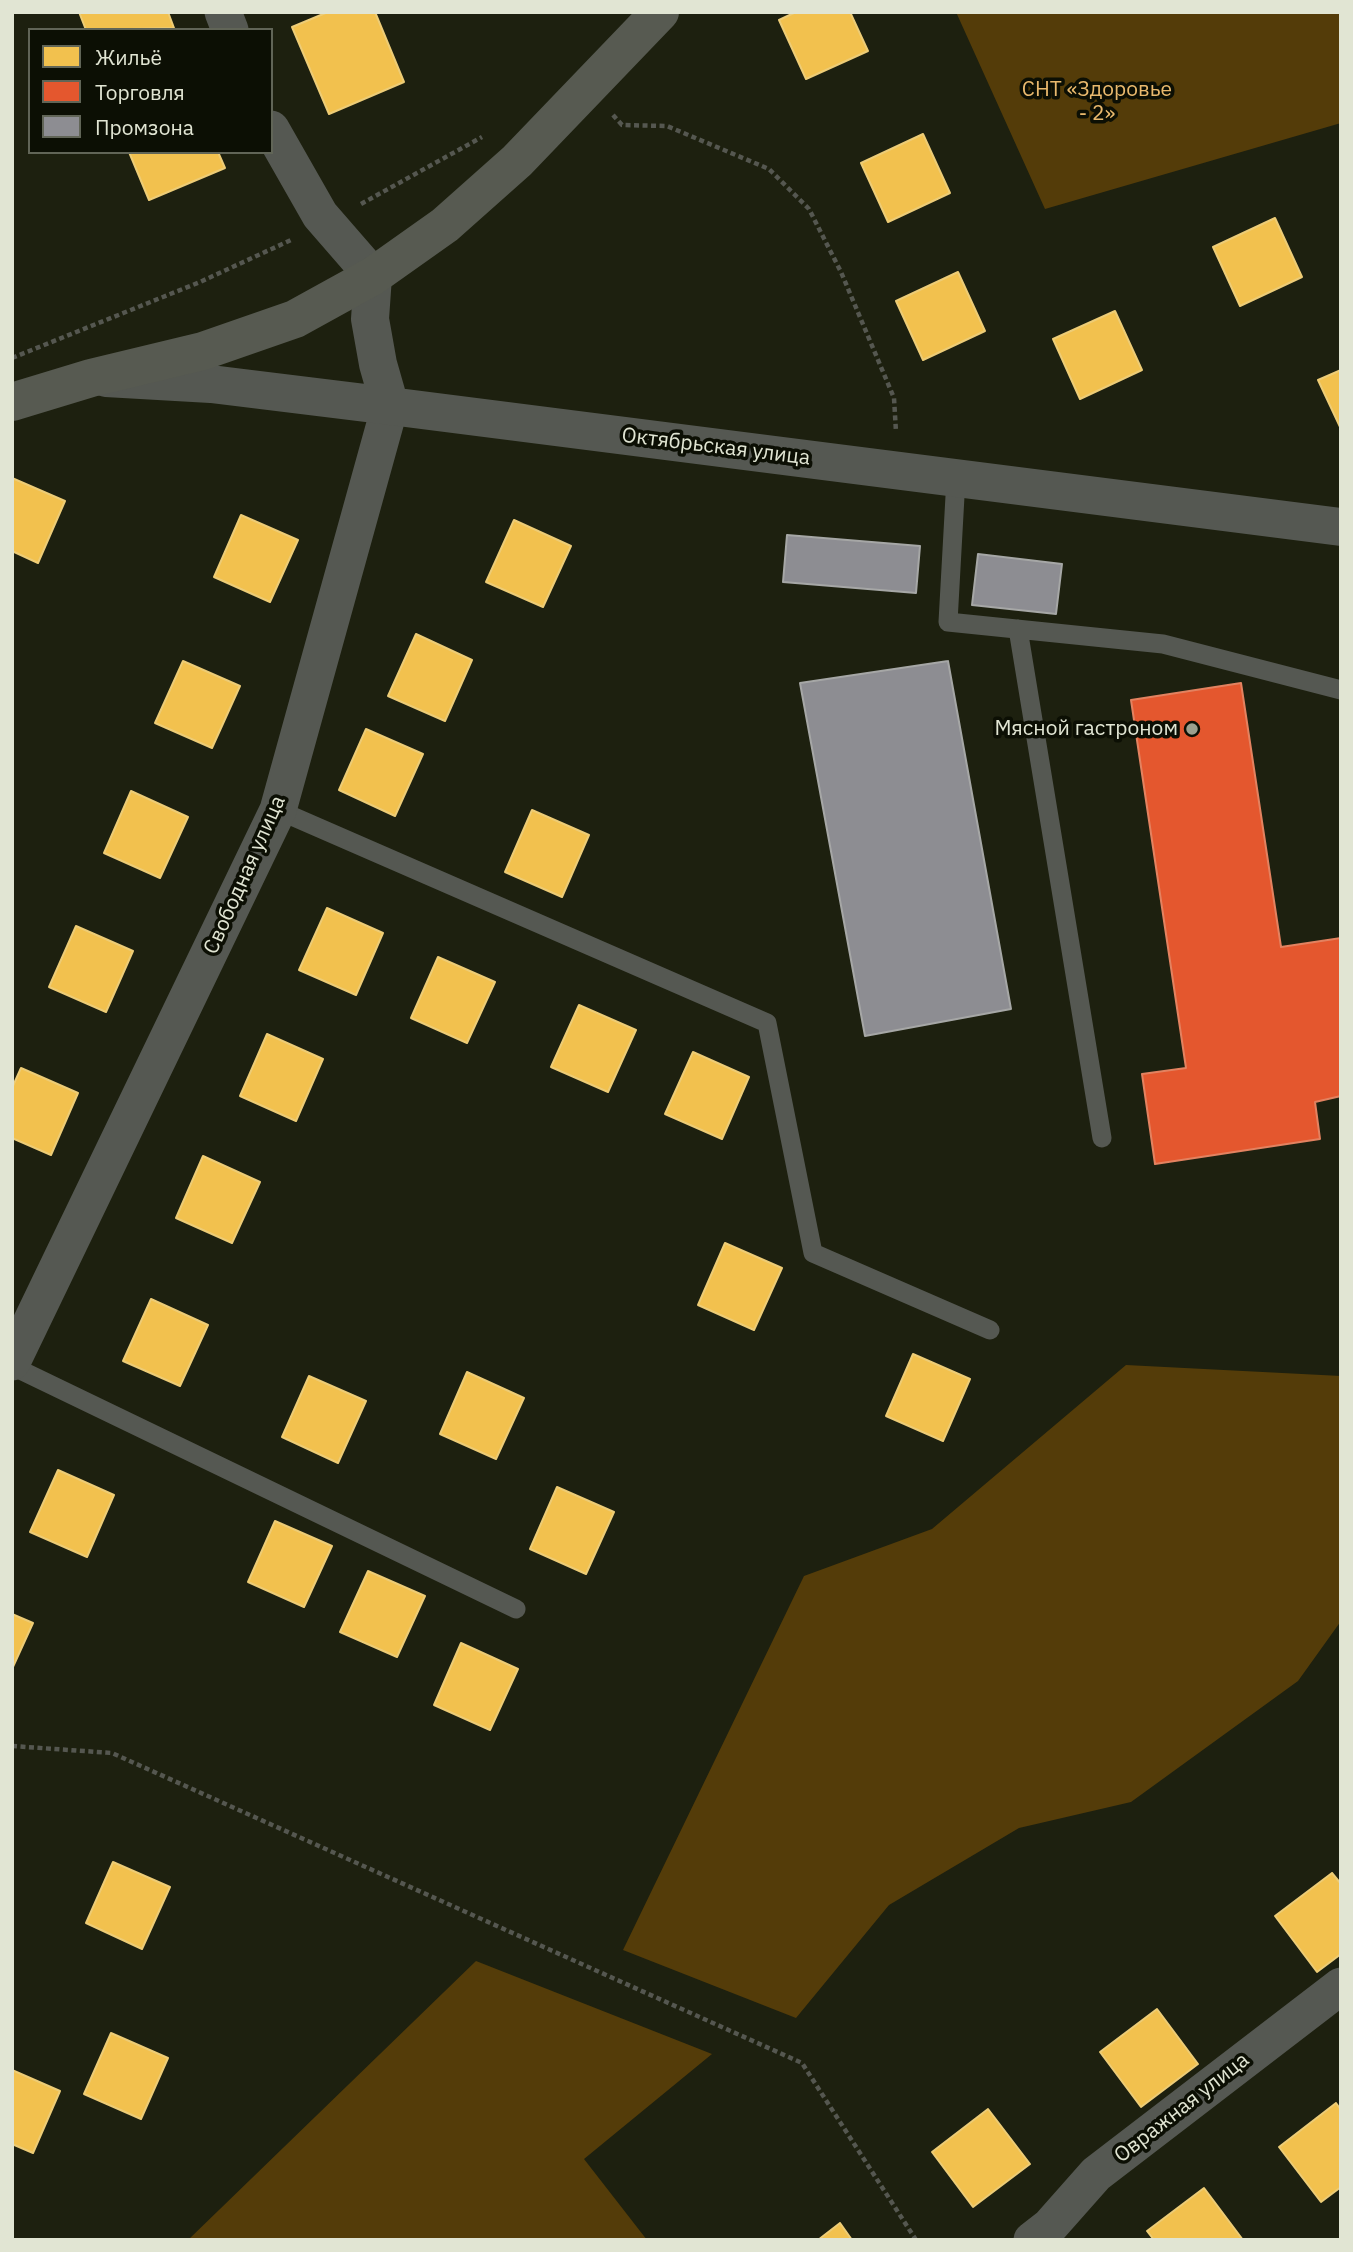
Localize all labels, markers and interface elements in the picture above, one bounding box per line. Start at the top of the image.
legend [28,28,273,154]
text: Жильё [95,43,162,71]
park label: СНТ «Здоровье - 2» [1022,77,1172,127]
text: Торговля [95,78,185,106]
text: Промзона [95,113,194,141]
street label: Октябрьская улица [620,423,812,471]
place label: Мясной гастроном [994,716,1178,742]
marker: Мясной гастроном [1184,721,1200,737]
street label: Свободная улица [199,792,291,958]
street label: Овражная улица [1110,2048,1254,2168]

